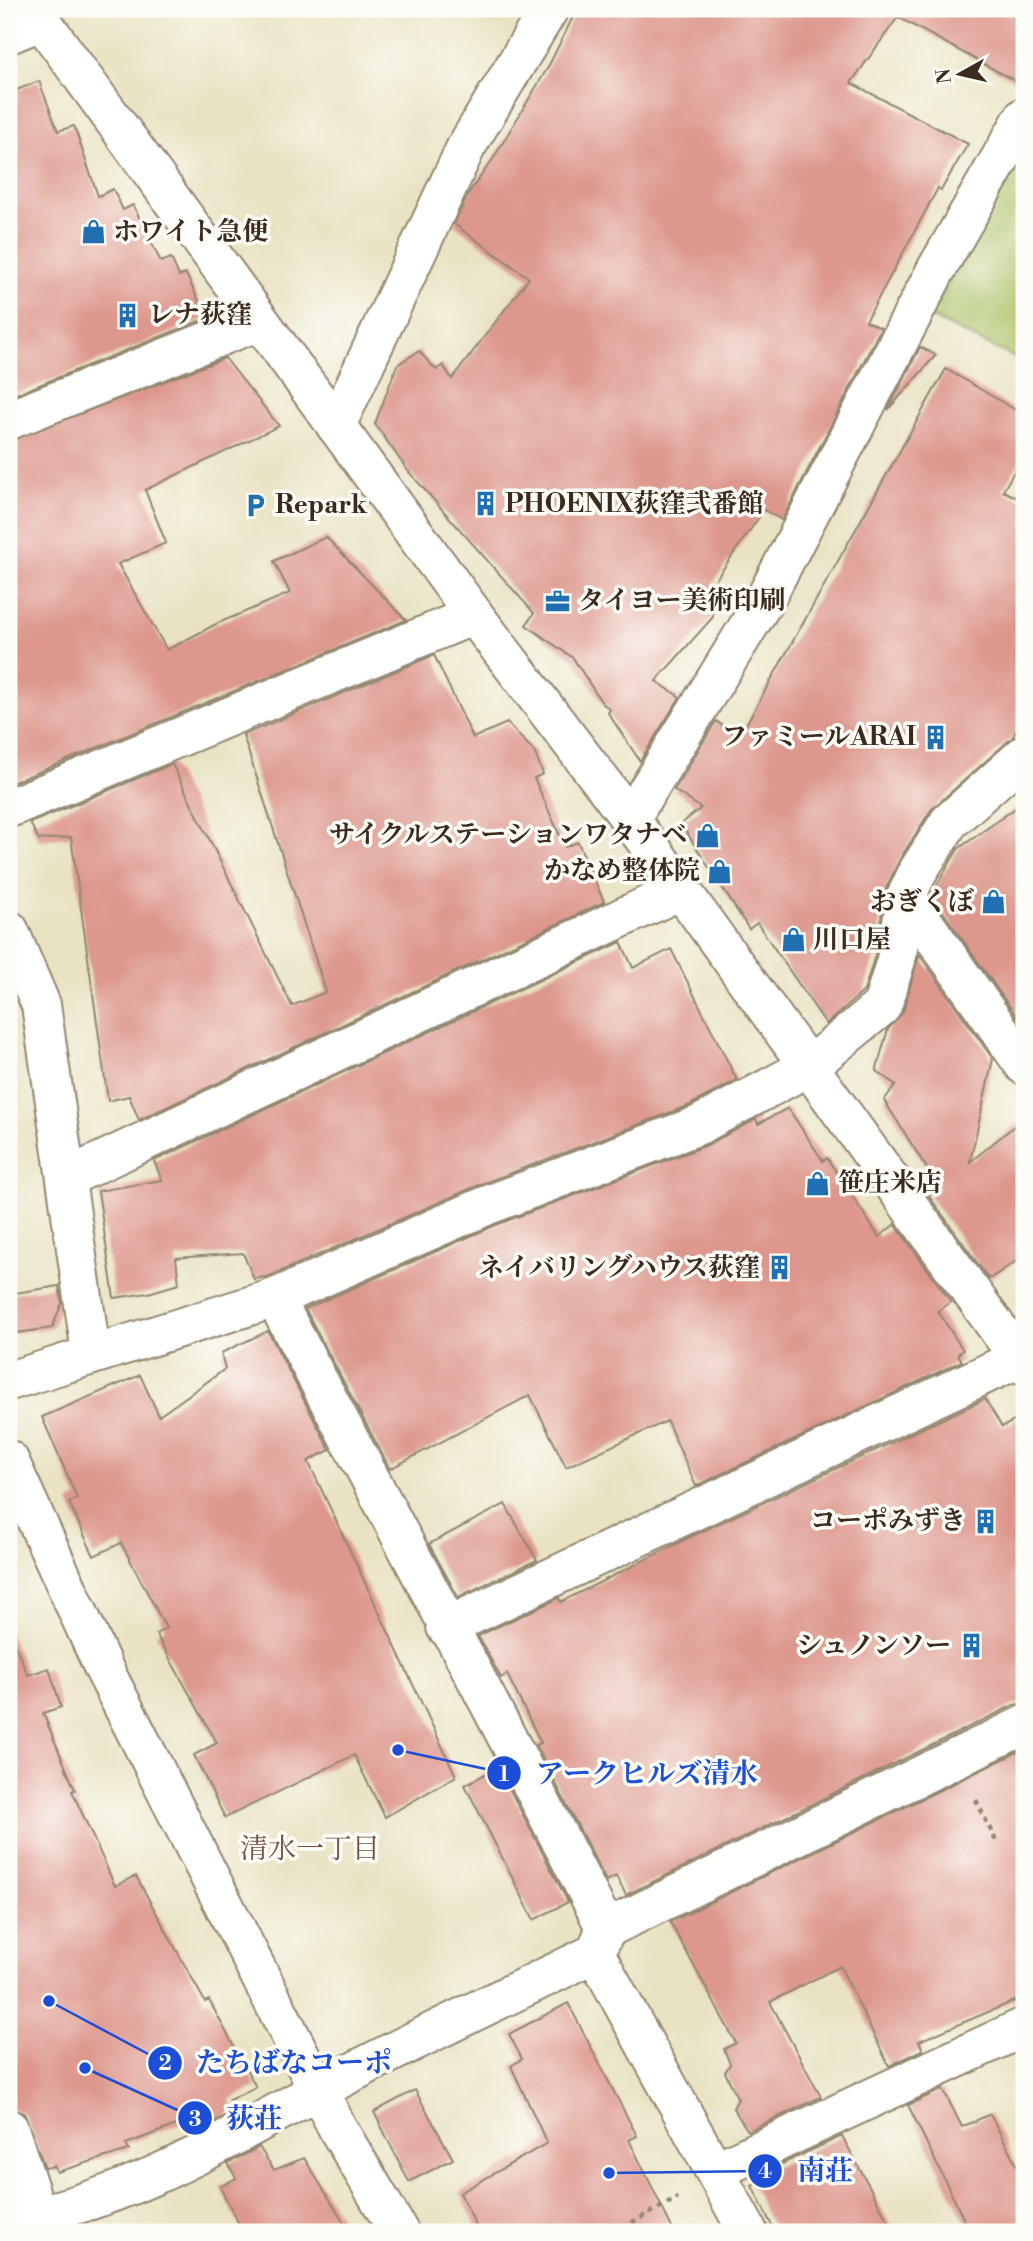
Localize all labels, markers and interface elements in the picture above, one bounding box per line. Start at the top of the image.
north arrow [925,38,995,108]
text: N [931,67,957,85]
place label: ホワイト急便 [113,216,268,248]
shop icon: ホワイト急便 [79,218,107,246]
place label: レナ荻窪 [148,299,252,331]
building icon: レナ荻窪 [114,301,142,329]
place label: PHOENIX荻窪弐番館 [505,488,763,520]
place label: Repark [275,489,368,521]
building icon: PHOENIX荻窪弐番館 [471,490,499,518]
parking icon: Repark [241,491,269,519]
place label: タイヨー美術印刷 [578,585,785,617]
office icon: タイヨー美術印刷 [544,587,572,615]
place label: ファミールARAI [721,721,916,753]
building icon: ファミールARAI [922,723,950,751]
place label: サイクルステーションワタナベ [329,819,687,851]
shop icon: サイクルステーションワタナベ [693,821,721,849]
place label: かなめ整体院 [544,855,700,887]
shop icon: かなめ整体院 [706,857,734,885]
place label: おぎくぼ [870,886,974,918]
shop icon: おぎくぼ [980,888,1008,916]
place label: 川口屋 [813,924,891,956]
shop icon: 川口屋 [779,926,807,954]
place label: 笹庄米店 [838,1167,942,1199]
shop icon: 笹庄米店 [804,1169,832,1197]
place label: ネイバリングハウス荻窪 [478,1252,760,1284]
building icon: ネイバリングハウス荻窪 [766,1254,794,1282]
place label: コーポみずき [810,1505,966,1537]
building icon: コーポみずき [972,1507,1000,1535]
place label: シュノンソー [796,1630,951,1662]
building icon: シュノンソー [957,1632,985,1660]
callout: アークヒルズ清水 [487,1749,773,1798]
text: アークヒルズ清水 [536,1757,758,1792]
text: 1 [499,1762,509,1788]
district label: 清水一丁目 [240,1832,380,1867]
callout: たちばなコーポ [147,2038,406,2087]
text: たちばなコーポ [196,2046,392,2081]
text: 2 [158,2051,172,2077]
callout: 荻荘 [177,2094,296,2143]
text: 荻荘 [226,2102,282,2137]
text: 3 [189,2107,201,2133]
callout: 南荘 [748,2146,867,2195]
text: 南荘 [797,2154,853,2189]
text: 4 [758,2159,772,2185]

